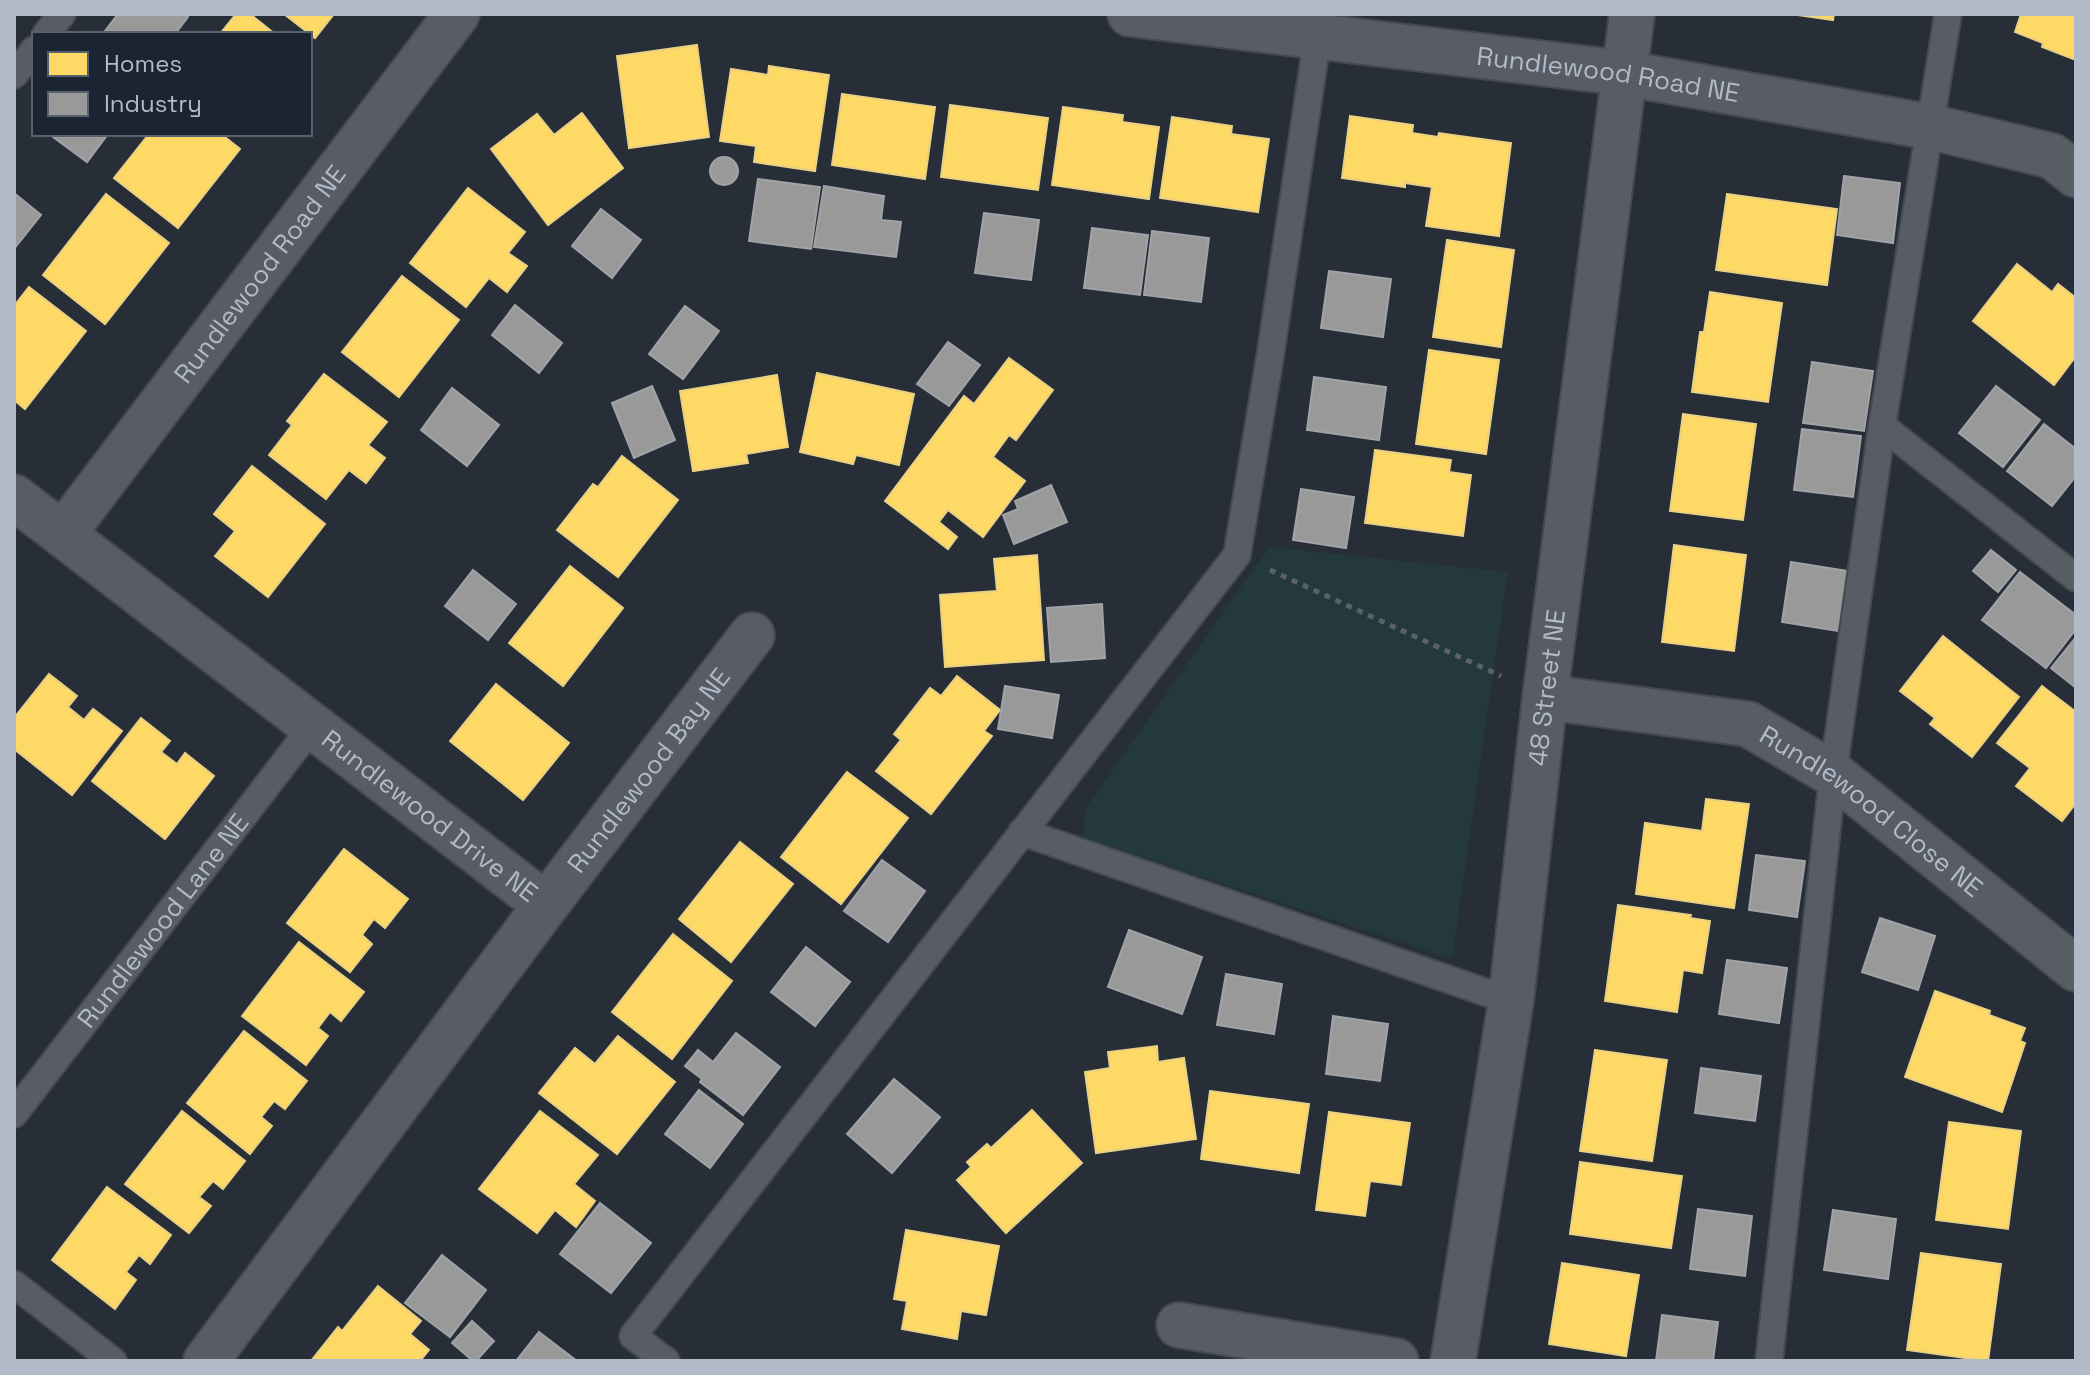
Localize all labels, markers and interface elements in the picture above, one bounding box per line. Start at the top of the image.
legend [32,32,312,136]
street label: Rundlewood Road NE [1475,39,1742,110]
text: Homes [104,48,182,79]
text: Industry [104,88,202,119]
street label: Rundlewood Road NE [166,158,353,390]
street label: 48 Street NE [1520,607,1573,768]
street label: Rundlewood Bay NE [560,661,738,880]
street label: Rundlewood Close NE [1754,718,1990,905]
street label: Rundlewood Drive NE [315,722,545,910]
street label: Rundlewood Lane NE [70,807,256,1035]

